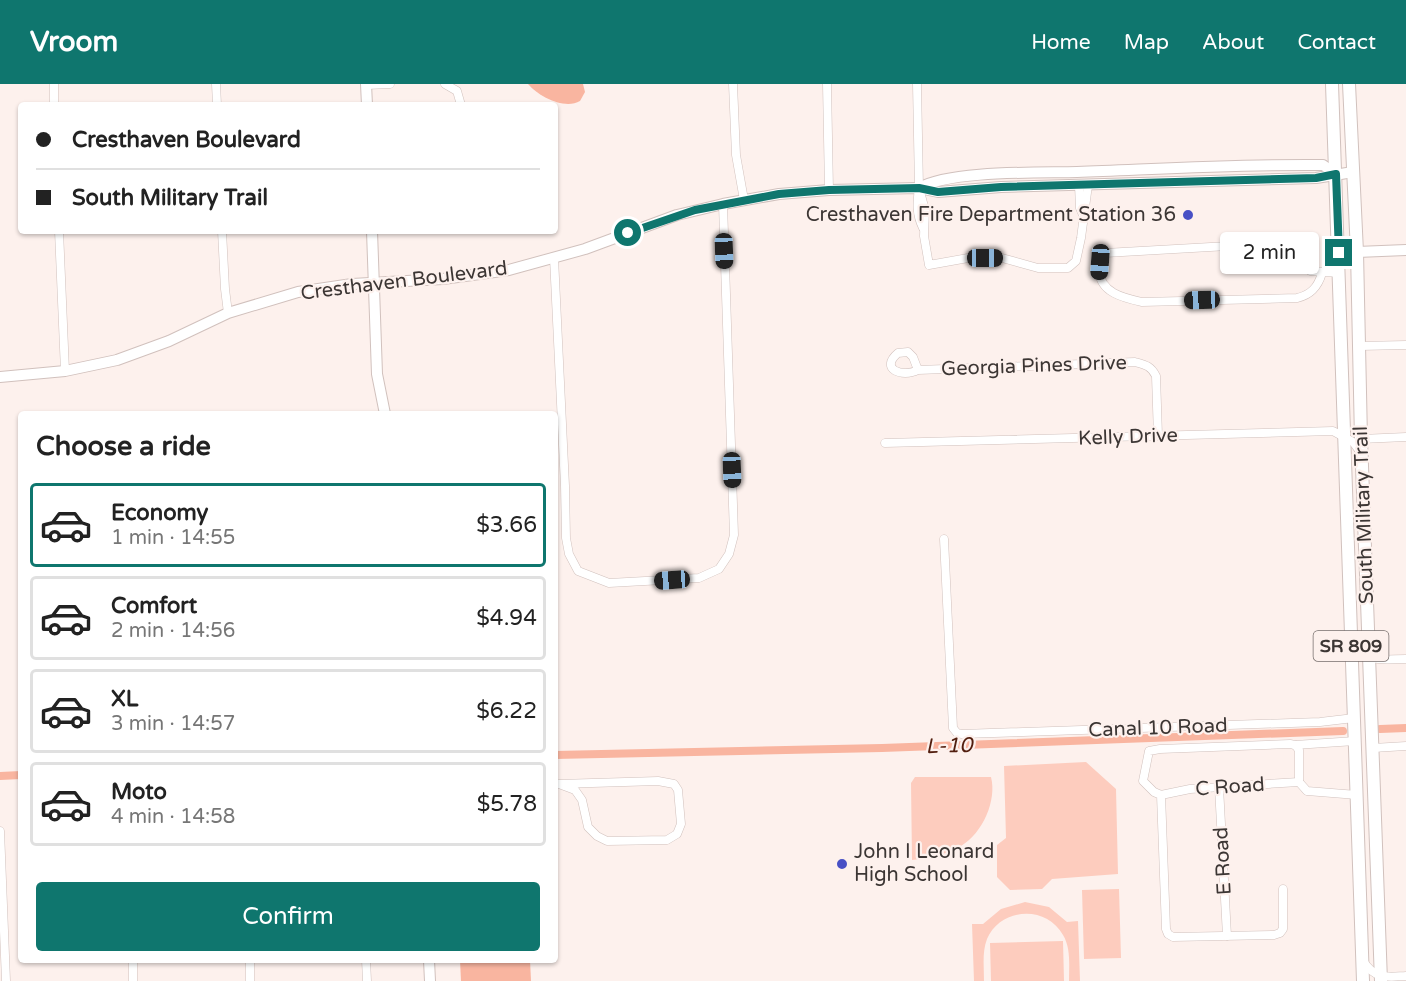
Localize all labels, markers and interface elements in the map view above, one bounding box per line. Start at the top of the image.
text: Vroom [30,25,118,59]
text: Home [1031,30,1091,55]
text: Map [1124,30,1169,55]
text: About [1202,30,1264,55]
text: Contact [1297,30,1376,55]
text: Cresthaven Boulevard [72,127,301,153]
text: South Military Trail [72,185,268,211]
place label: Cresthaven Fire Department Station 36 [806,203,1176,227]
marker: Cresthaven Fire Department Station 36 [1181,208,1195,222]
route start [614,219,641,246]
callout: 2 min [1219,232,1318,274]
car [714,233,734,269]
route end [1325,239,1352,266]
text: 2 min [1243,241,1296,265]
car [1090,243,1110,281]
car [967,249,1003,267]
street label: Cresthaven Boulevard [299,256,509,306]
car [1184,290,1220,310]
street label: Georgia Pines Drive [941,351,1127,381]
street label: Kelly Drive [1078,423,1178,451]
street label: South Military Trail [1349,426,1379,604]
text: Choose a ride [36,430,211,463]
car [722,452,742,488]
icon: car [39,498,93,552]
text: Economy [111,500,208,526]
text: $3.66 [476,512,537,538]
text: 1 min · 14:55 [111,526,235,550]
car [653,570,691,590]
icon: car [39,591,93,645]
text: Comfort [111,593,197,619]
text: $4.94 [476,605,537,631]
text: 2 min · 14:56 [111,619,235,643]
road number: SR 809 [1314,631,1388,661]
icon: car [39,684,93,738]
text: XL [111,686,138,712]
text: $6.22 [476,698,537,724]
text: 3 min · 14:57 [111,712,235,736]
street label: Canal 10 Road [1088,714,1228,742]
water label: L-10 [925,733,975,759]
street label: C Road [1195,773,1265,801]
icon: car [39,777,93,831]
text: Moto [111,779,167,805]
text: $5.78 [477,791,537,817]
text: 4 min · 14:58 [111,805,235,829]
street label: E Road [1209,826,1237,896]
place label: John I Leonard High School [854,840,994,887]
marker: John I Leonard High School [835,857,849,871]
button: Confirm [36,882,540,951]

